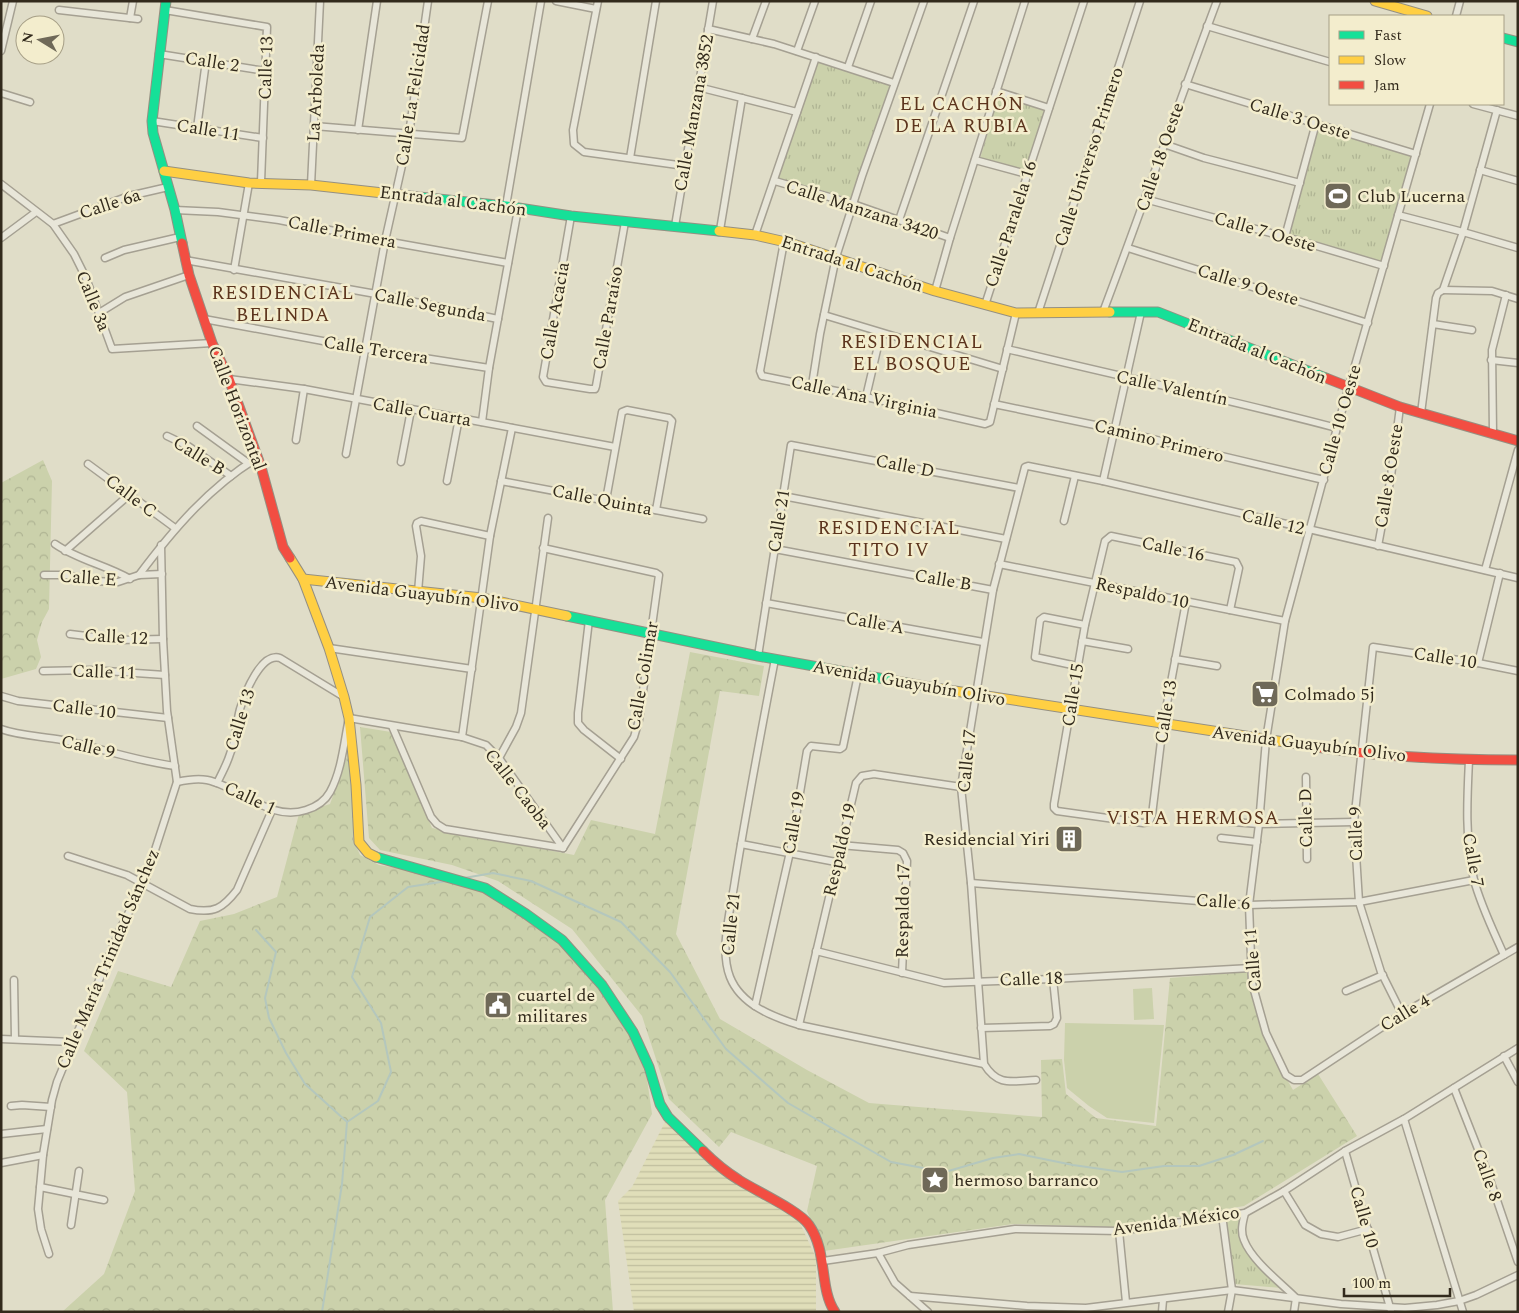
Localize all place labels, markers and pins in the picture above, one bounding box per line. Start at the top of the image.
sports icon: Club Lucerna [1323,181,1353,211]
place label: Club Lucerna [1357,183,1465,210]
supermarket icon: Colmado 5j [1250,679,1280,709]
place label: Colmado 5j [1284,681,1375,708]
building icon: Residencial Yiri [1054,824,1084,854]
place label: Residencial Yiri [924,826,1050,853]
place label: cuartel de militares [517,982,595,1030]
public building icon: cuartel de militares [483,990,513,1020]
place icon: hermoso barranco [920,1165,950,1195]
place label: hermoso barranco [954,1167,1099,1194]

